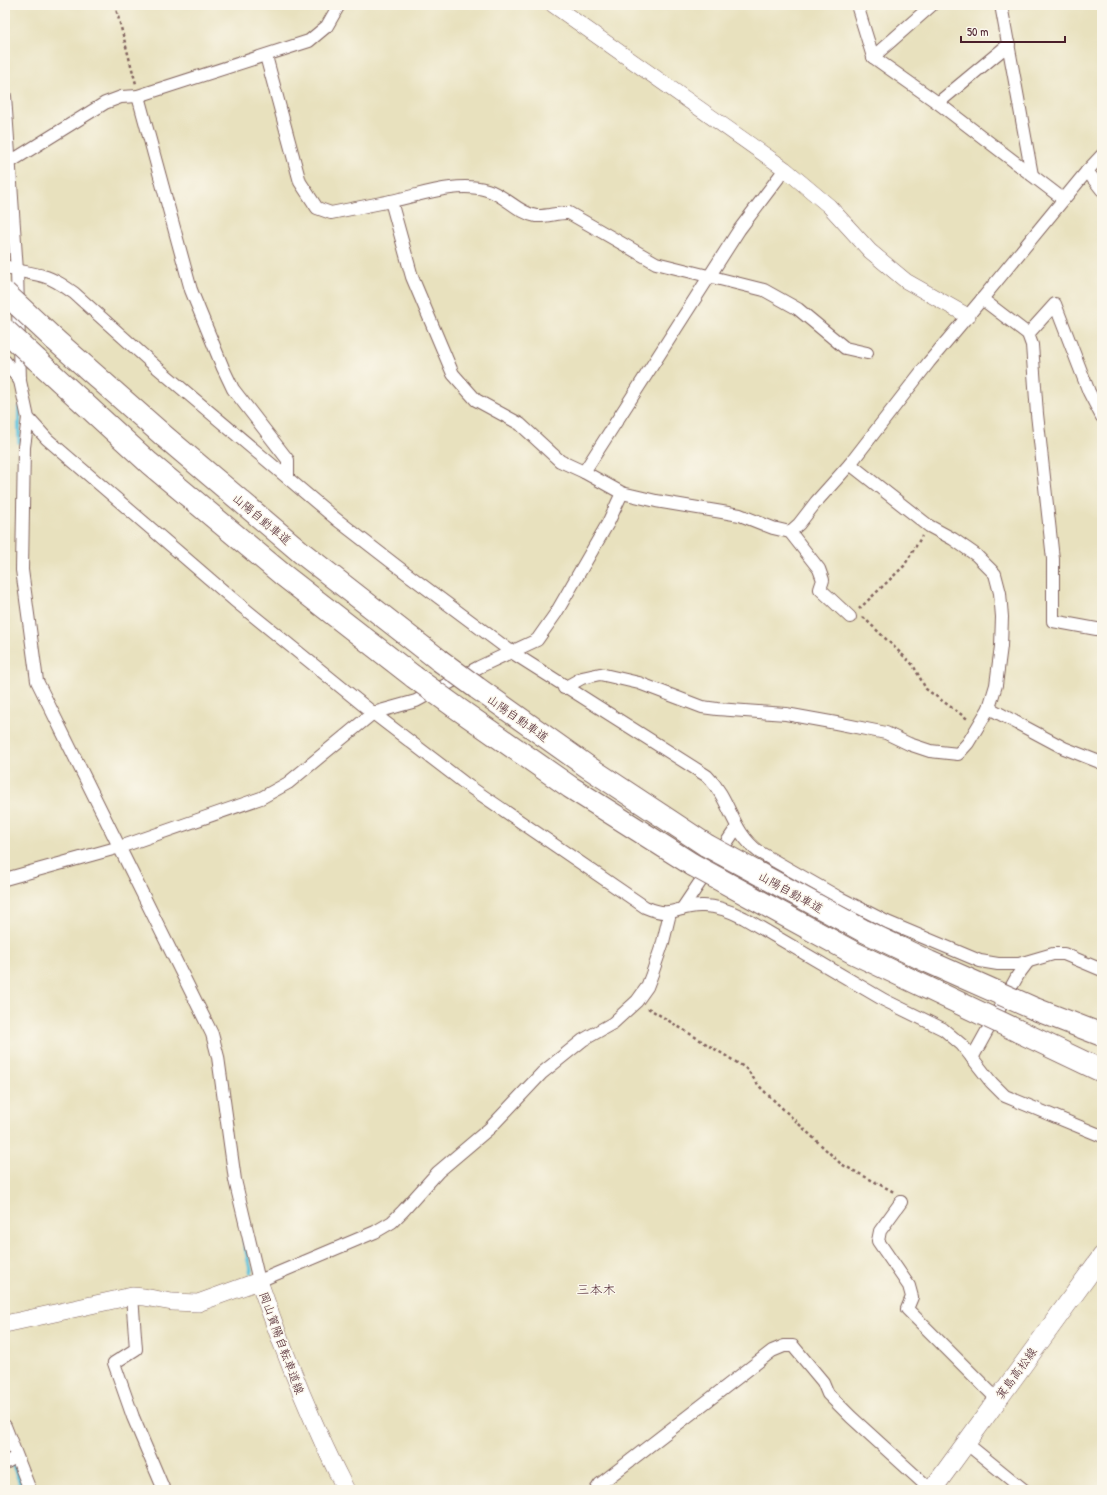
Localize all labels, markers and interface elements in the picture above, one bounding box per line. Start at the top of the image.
scale bar [961,18,1065,44]
text: 50 m [967,23,988,40]
street label: 山陽自動車道 [229,489,295,549]
street label: 山陽自動車道 [484,690,552,746]
street label: 山陽自動車道 [755,867,827,917]
district label: 三本木 [576,1280,616,1298]
street label: 岡山賀陽自転車道線 [256,1289,308,1397]
street label: 箕島高松線 [991,1344,1041,1402]

